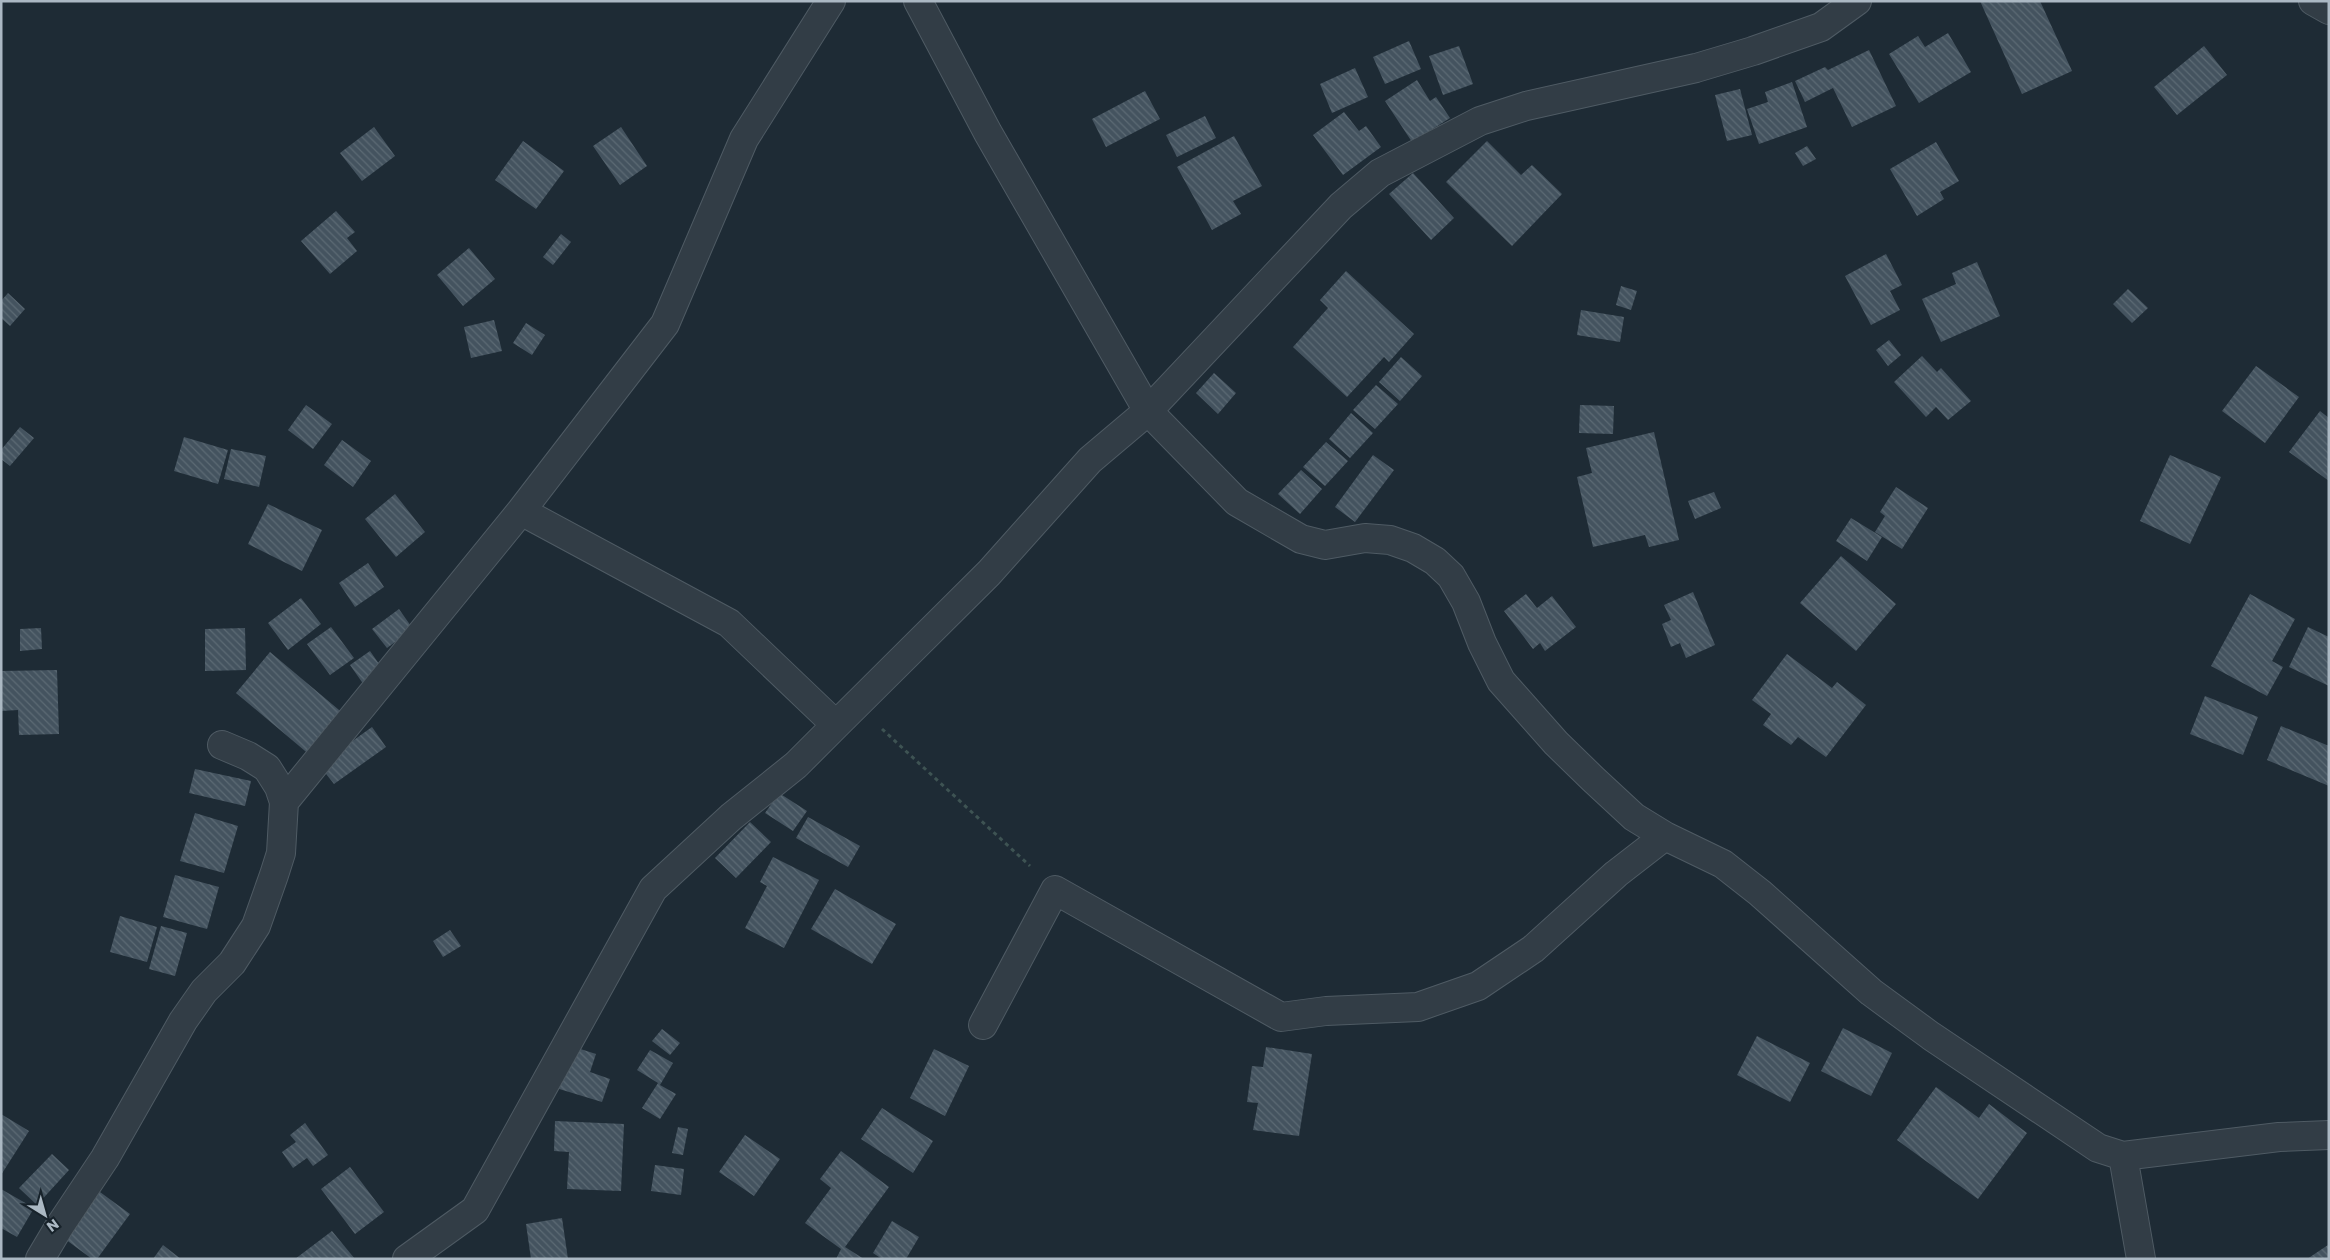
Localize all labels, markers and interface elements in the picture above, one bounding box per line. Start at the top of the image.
north arrow [20,1190,70,1240]
text: N [43,1214,63,1237]

